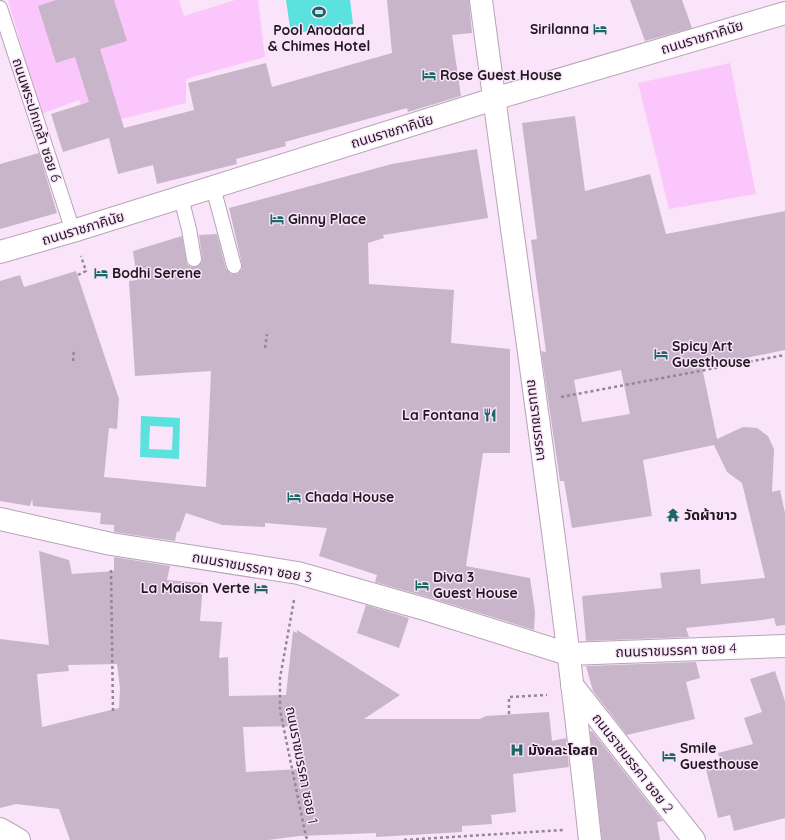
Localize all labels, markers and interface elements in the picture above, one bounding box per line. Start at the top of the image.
sports icon: Pool Anodard & Chimes Hotel [311,4,327,20]
street label: ถนนราชภาคินัย [659,16,745,58]
place label: Sirilanna [530,20,589,38]
place label: Pool Anodard & Chimes Hotel [268,21,370,55]
hotel icon: Sirilanna [592,21,608,37]
street label: ถนนพระปกเกล้า ซอย 6 [8,56,66,185]
place label: Rose Guest House [440,66,562,84]
hotel icon: Rose Guest House [421,67,437,83]
street label: ถนนราชภาคินัย [349,110,435,152]
street label: ถนนราชภาคินัย [40,207,126,249]
place label: Ginny Place [288,210,366,228]
hotel icon: Ginny Place [269,211,285,227]
place label: Bodhi Serene [112,264,201,282]
hotel icon: Bodhi Serene [93,265,109,281]
place label: Spicy Art Guesthouse [672,337,751,371]
hotel icon: Spicy Art Guesthouse [653,346,669,362]
street label: ถนนราชมรรคา [523,378,551,462]
place label: La Fontana [402,406,479,424]
restaurant icon: La Fontana [482,407,498,423]
place label: Chada House [305,488,394,506]
hotel icon: Chada House [286,489,302,505]
place label: วัดผ้าขาว [684,506,737,524]
temple icon: วัดผ้าขาว [665,507,681,523]
street label: ถนนราชมรรคา ซอย 3 [191,548,313,586]
place label: Diva 3 Guest House [433,568,518,602]
hotel icon: Diva 3 Guest House [414,577,430,593]
place label: La Maison Verte [141,579,250,597]
hotel icon: La Maison Verte [253,580,269,596]
street label: ถนนราชมรรคา ซอย 4 [615,639,737,661]
street label: ถนนราชมรรคา ซอย 1 [282,705,322,825]
street label: ถนนราชมรรคา ซอย 2 [588,709,678,817]
place label: Smile Guesthouse [680,739,759,773]
place label: มังคละโอสถ [528,741,598,759]
hospital icon: มังคละโอสถ [509,742,525,758]
hotel icon: Smile Guesthouse [661,748,677,764]

